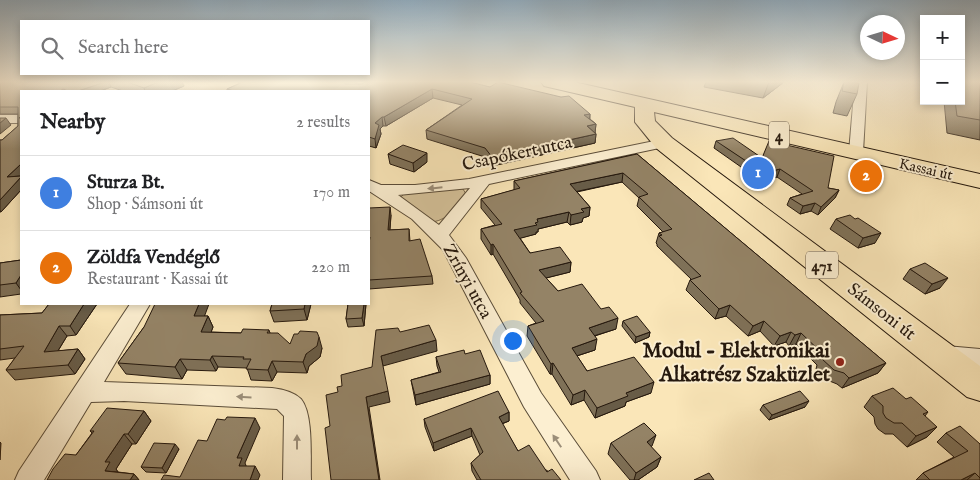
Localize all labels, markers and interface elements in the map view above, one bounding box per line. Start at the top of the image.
north arrow [860,15,905,60]
map controls [920,15,965,105]
button: + [920,15,965,60]
search box [20,20,370,75]
icon: search [38,34,66,62]
text: Search here [78,36,169,60]
button: − [920,60,965,105]
text: Nearby [40,109,105,136]
text: 2 results [296,113,350,133]
road number: 4 [769,122,789,148]
street label: Csapókert utca [460,132,575,177]
pin: 1 [742,154,774,192]
street label: Kassai út [897,154,955,185]
pin: 2 [850,157,882,195]
text: Sturza Bt. [87,171,164,195]
text: 1 [53,183,59,203]
text: 170 m [313,183,350,203]
one-way arrow [427,184,443,192]
text: Shop · Sámsoni út [87,195,203,215]
street label: Zrínyi utca [437,240,497,323]
text: Zöldfa Vendéglő [87,246,220,270]
road number: 471 [806,252,838,278]
text: 2 [52,258,60,278]
text: 220 m [311,258,350,278]
text: Restaurant · Kassai út [87,270,228,290]
street label: Sámsoni út [842,278,920,346]
your location [500,328,526,354]
place label: Modul - Elektronikai Alkatrész Szaküzlet [642,338,831,389]
marker: Modul - Elektronikai Alkatrész Szaküzlet [834,356,846,368]
one-way arrow [236,393,252,401]
one-way arrow [293,433,301,449]
one-way arrow [552,434,562,447]

